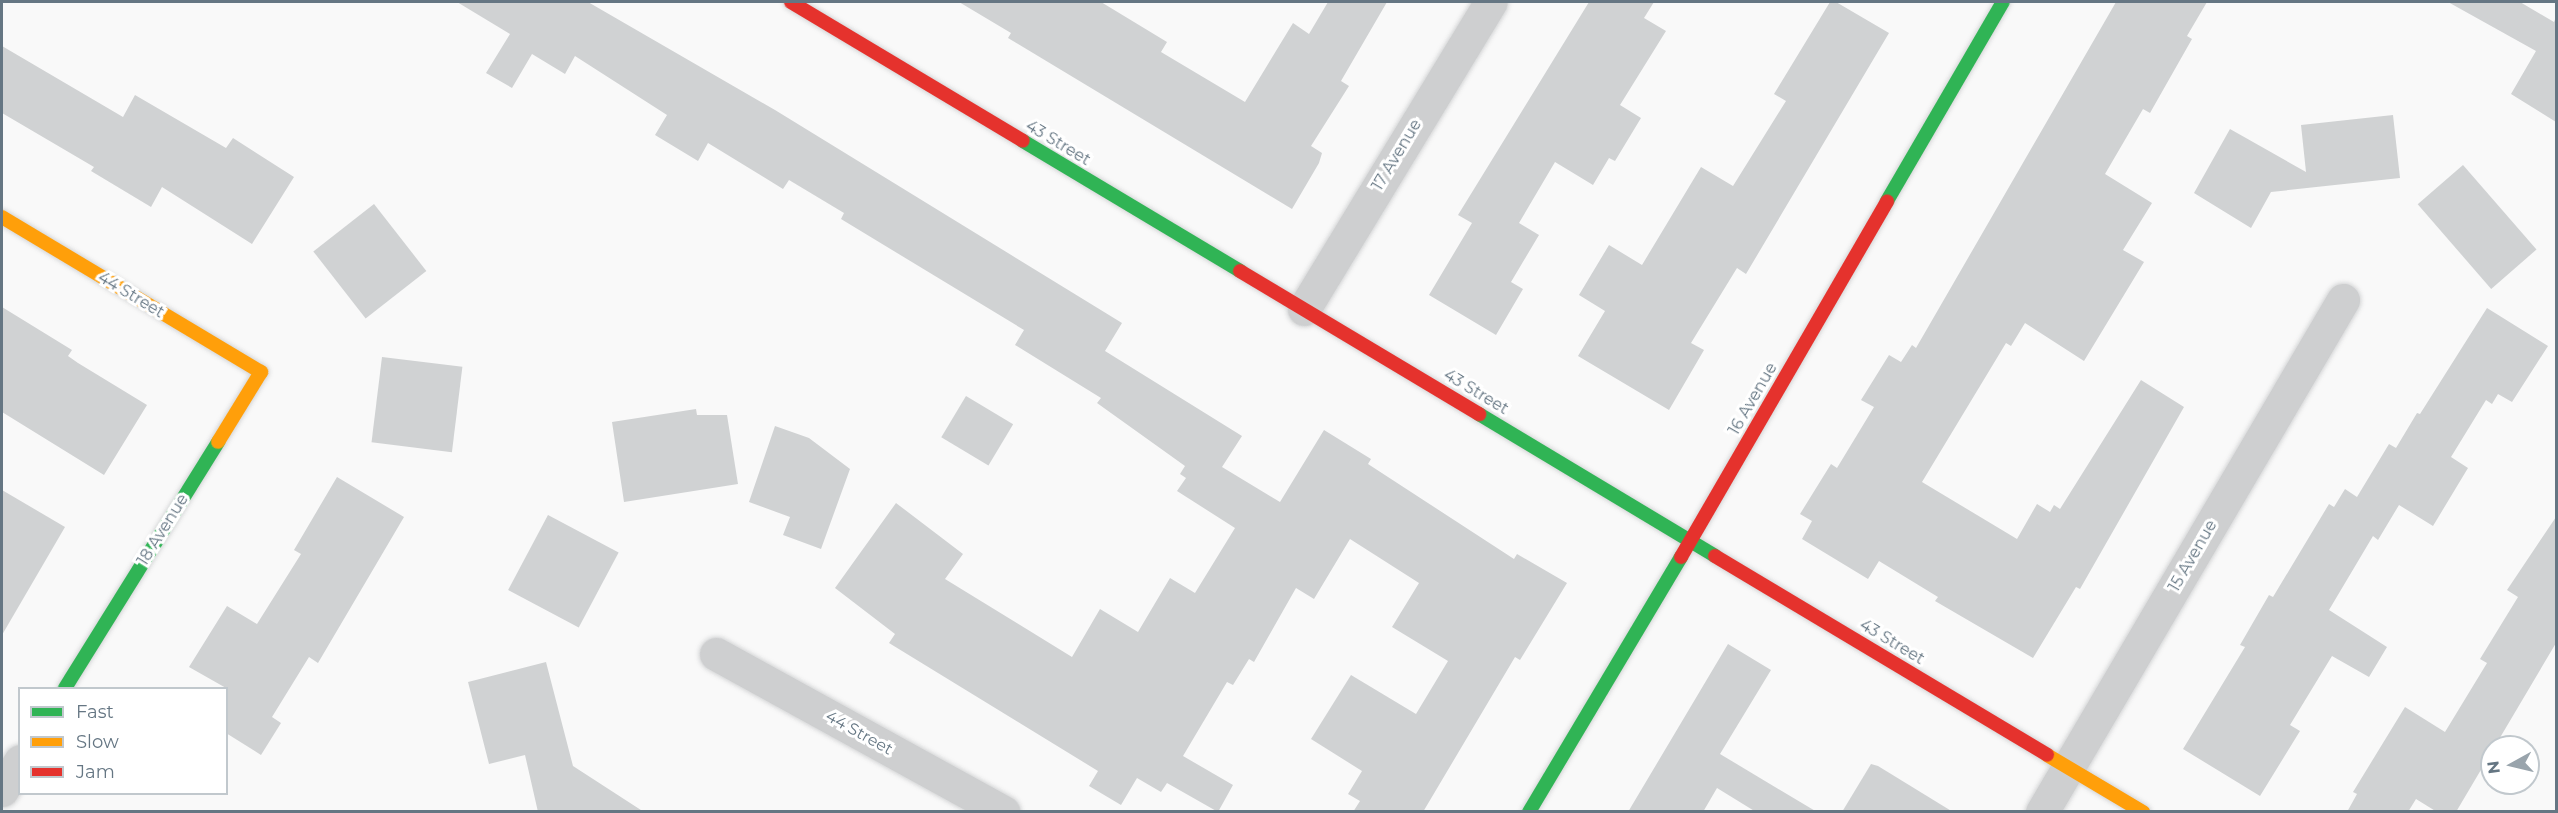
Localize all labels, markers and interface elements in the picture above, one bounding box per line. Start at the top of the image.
street label: 43 Street [1022,116,1094,170]
street label: 17 Avenue [1368,116,1426,194]
street label: 44 Street [94,268,168,322]
street label: 16 Avenue [1725,360,1781,438]
street label: 43 Street [1440,365,1512,419]
street label: 18 Avenue [134,491,192,569]
street label: 15 Avenue [2165,517,2221,595]
street label: 43 Street [1856,615,1928,669]
legend [18,687,228,795]
text: Fast [76,701,114,723]
street label: 44 Street [822,707,896,759]
text: Slow [76,731,119,753]
north arrow [2480,735,2540,795]
text: N [2483,760,2504,775]
text: Jam [76,761,115,783]

